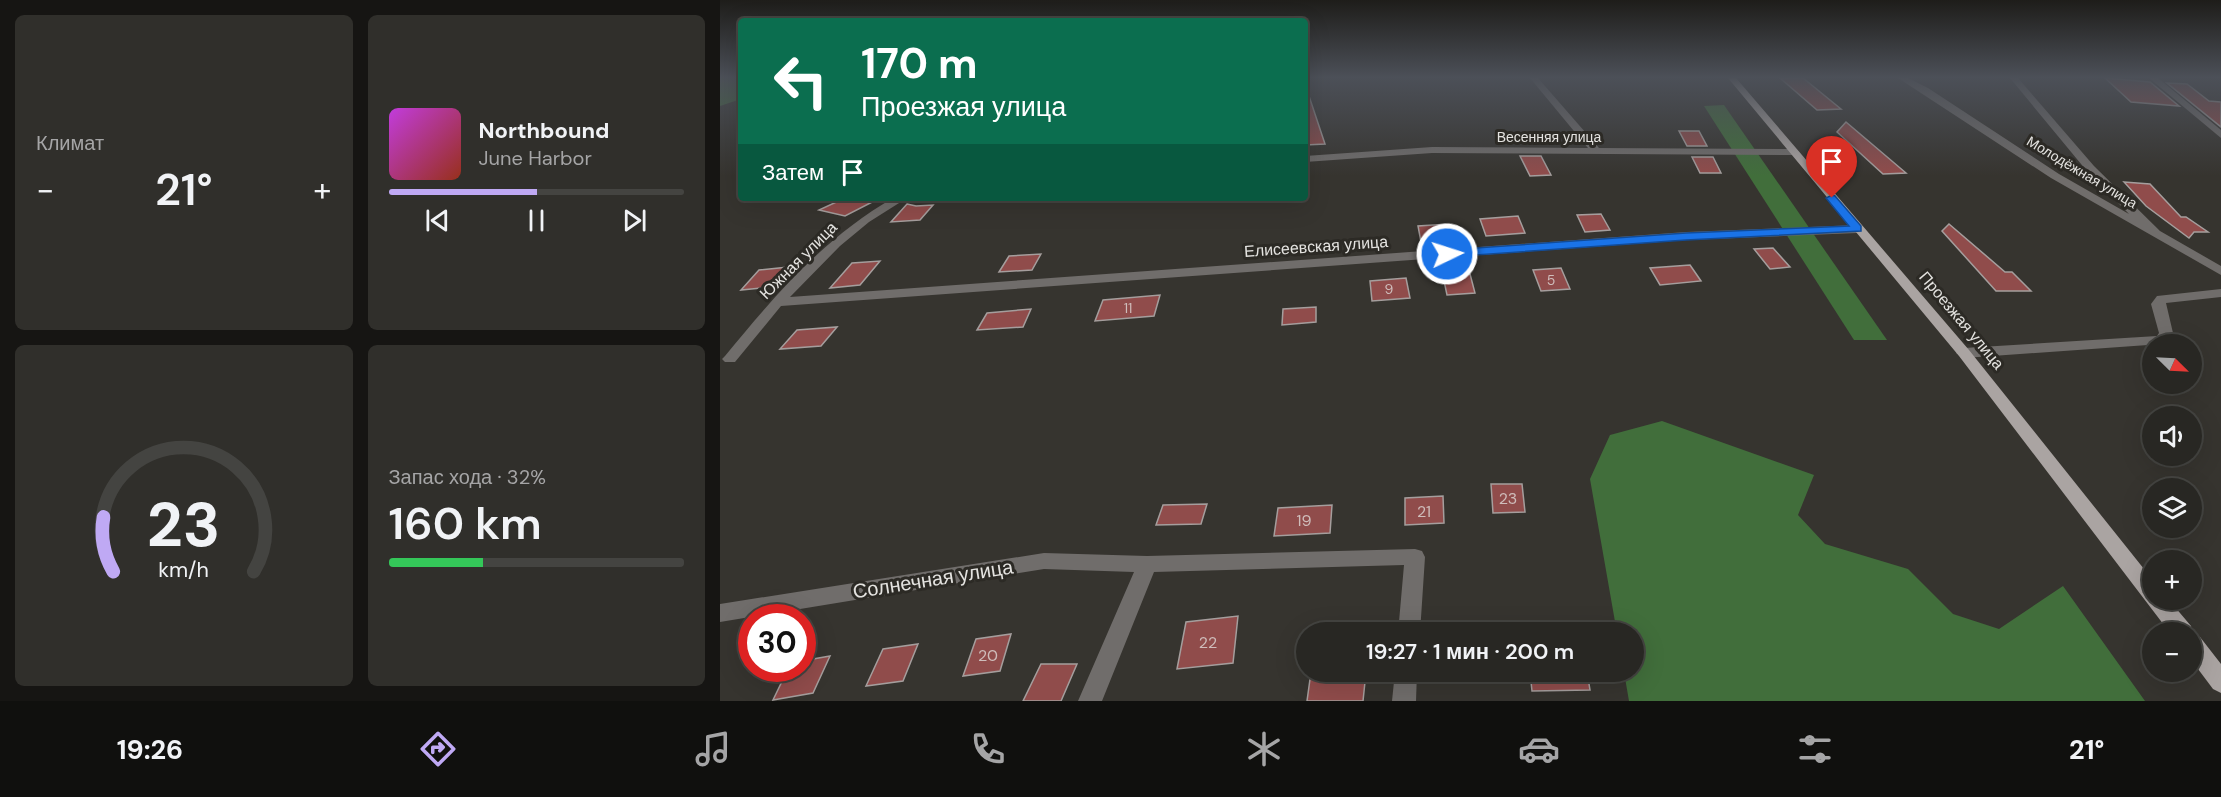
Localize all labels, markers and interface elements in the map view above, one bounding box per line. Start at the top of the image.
text: 170 m [861,36,978,91]
icon: left [762,42,840,120]
text: Проезжая улица [861,89,1066,124]
text: Northbound [479,116,609,145]
street label: Весенняя улица [1497,128,1602,146]
text: Климат [36,130,104,156]
street label: Молодёжная улица [2023,132,2141,212]
pin [1806,136,1857,198]
text: June Harbor [479,145,592,171]
icon: arrive [1815,145,1848,178]
icon: arrive [836,156,869,189]
text: Затем [762,158,824,187]
text: 21° [155,160,213,219]
text: − [36,168,54,211]
text: + [313,168,331,211]
icon: previous [421,204,454,237]
icon: pause [520,204,553,237]
icon: next [618,204,651,237]
street label: Южная улица [755,217,842,304]
position arrow [1415,222,1479,286]
street label: Елисеевская улица [1243,231,1389,262]
street label: Проезжая улица [1914,267,2009,374]
house number: 5 [1547,271,1555,289]
house number: 9 [1385,280,1394,298]
house number: 11 [1124,299,1132,317]
north arrow [2142,334,2202,394]
map controls [2142,334,2202,682]
button: sound [2142,406,2202,466]
text: Запас хода · 32% [389,464,546,490]
button: layers [2142,478,2202,538]
text: 23 [147,484,221,565]
house number: 23 [1499,488,1517,509]
text: 160 km [389,494,542,553]
house number: 21 [1417,501,1431,522]
house number: 19 [1296,510,1312,531]
button: + [2142,550,2202,610]
street label: Солнечная улица [851,553,1016,605]
text: km/h [158,557,209,585]
speed limit sign: 30 [738,604,816,682]
button: − [2142,622,2202,682]
house number: 22 [1199,632,1217,653]
text: 19:27 · 1 мин · 200 m [1366,637,1574,666]
house number: 20 [978,645,998,666]
icon: directions [417,728,459,770]
icon: music [692,728,734,770]
icon: phone [967,728,1009,770]
icon: climate [1243,728,1285,770]
icon: car [1518,728,1560,770]
icon: filters [1794,728,1836,770]
text: 19:26 [117,732,183,767]
text: 21° [2069,732,2104,767]

